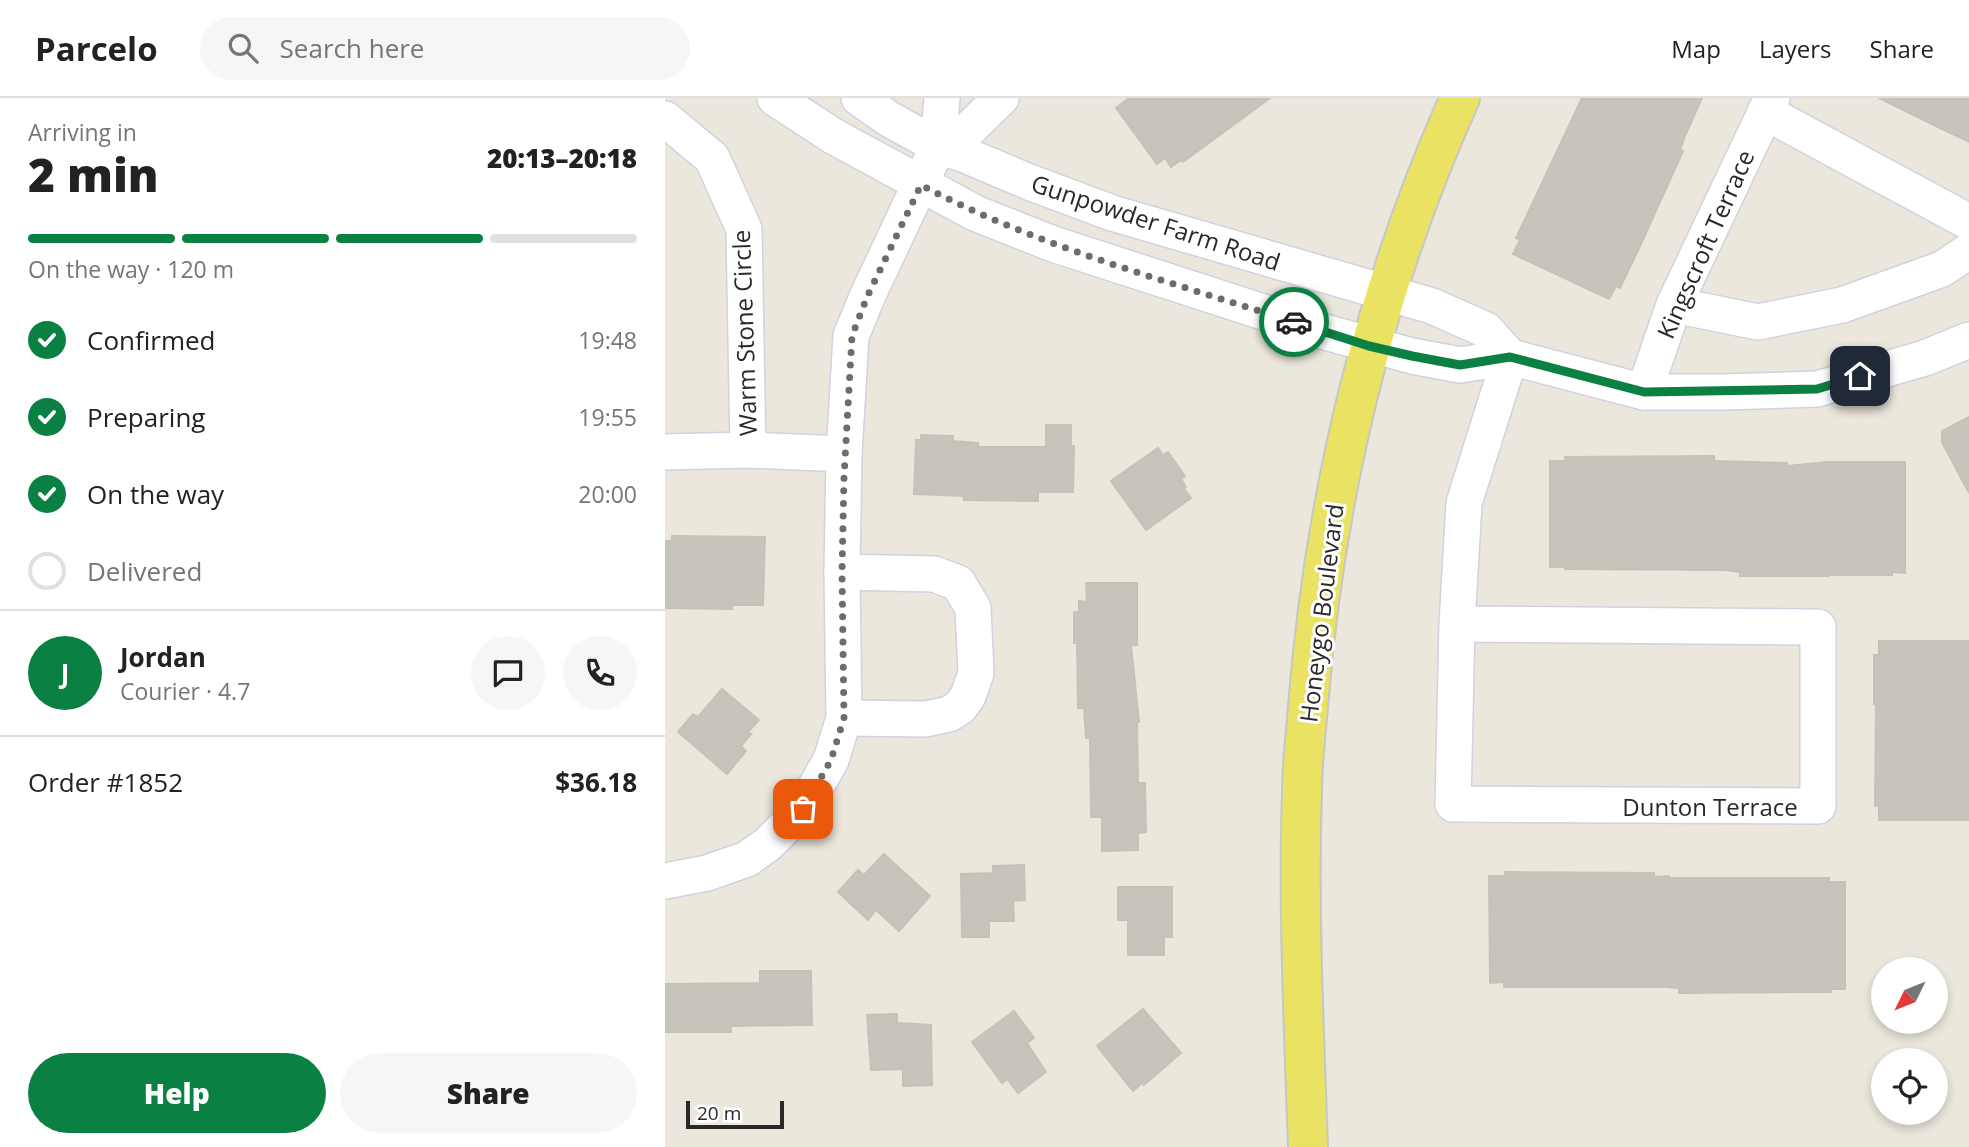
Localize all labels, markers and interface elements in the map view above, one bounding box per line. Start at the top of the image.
search box [200,17,690,80]
text: Parcelo [35,26,158,71]
icon: search [224,29,262,67]
text: Search here [280,30,424,66]
text: Map [1671,32,1721,65]
text: Layers [1759,32,1832,65]
text: Share [1870,32,1934,65]
text: Arriving in [28,116,137,148]
text: 20:13–20:18 [487,140,637,176]
text: 2 min [28,143,159,205]
street label: Kingscroft Terrace [1649,144,1761,344]
street label: Gunpowder Farm Road [1027,166,1285,278]
street label: Warm Stone Circle [724,229,764,437]
text: On the way · 120 m [28,253,234,285]
courier [1259,287,1329,357]
icon: car [1275,303,1313,341]
icon: check [28,321,66,359]
text: Confirmed [87,322,215,358]
text: 19:48 [578,324,637,356]
pin [1830,346,1890,406]
icon: home [1841,357,1879,395]
icon: check [28,398,66,436]
text: Preparing [87,399,205,435]
text: 19:55 [578,401,637,433]
icon: check [28,475,66,513]
text: On the way [87,476,224,512]
text: 20:00 [578,478,637,510]
street label: Honeygo Boulevard [1291,502,1351,724]
text: Delivered [87,553,202,589]
button: chat [471,636,545,710]
button: phone [563,636,637,710]
text: Jordan [120,639,206,675]
text: J [61,655,69,691]
text: Courier · 4.7 [120,675,250,707]
text: Order #1852 [28,764,183,800]
text: $36.18 [555,764,637,800]
pin [773,779,833,839]
icon: bag [784,790,822,828]
street label: Dunton Terrace [1622,790,1798,823]
north arrow [1871,957,1948,1034]
map controls [1871,957,1948,1125]
button: locate [1871,1048,1948,1125]
button: Help [28,1053,326,1133]
button: Share [340,1053,637,1133]
scale bar [686,1098,784,1130]
text: 20 m [697,1100,741,1126]

